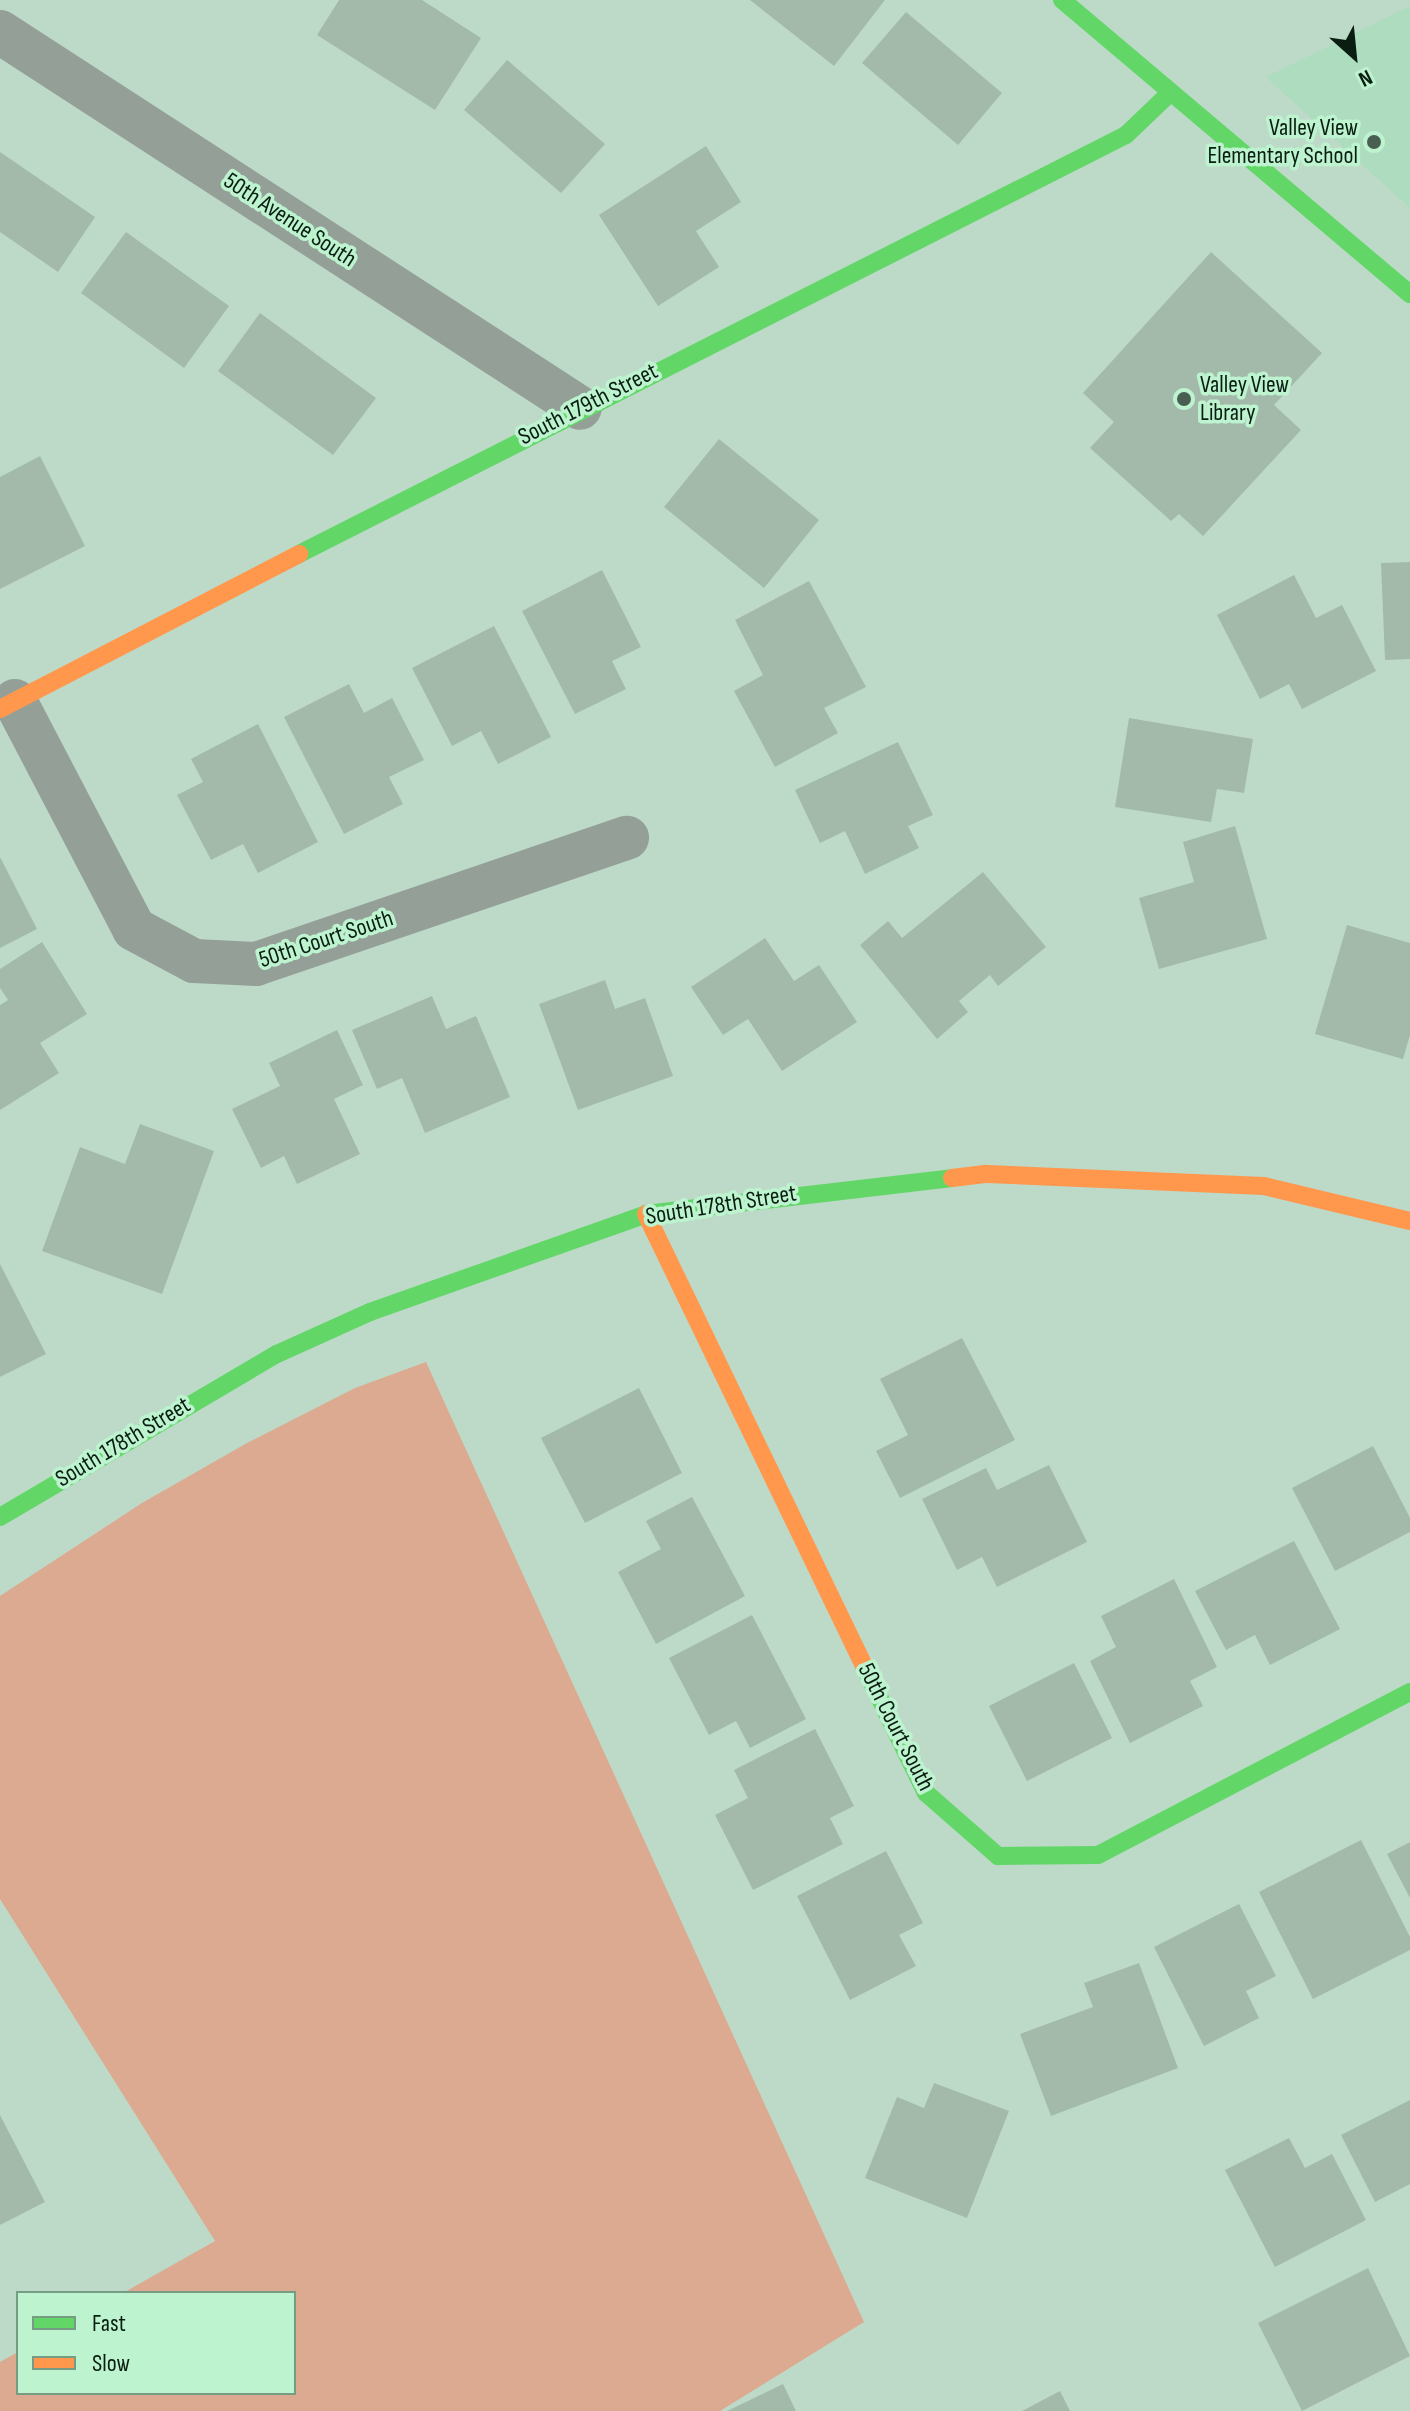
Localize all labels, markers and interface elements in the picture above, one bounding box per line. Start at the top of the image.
north arrow [1314,16,1394,96]
text: N [1354,63,1376,93]
place label: Valley View Elementary School [1207,114,1358,170]
marker: Valley View Elementary School [1365,133,1383,151]
street label: 50th Avenue South [218,167,362,273]
street label: South 179th Street [514,357,662,451]
place label: Valley View Library [1200,371,1289,427]
marker: Valley View Library [1175,390,1193,408]
street label: 50th Court South [255,904,397,974]
street label: South 178th Street [644,1179,798,1231]
street label: South 178th Street [50,1390,196,1494]
street label: 50th Court South [852,1658,940,1796]
legend [16,2291,296,2395]
text: Fast [92,2309,126,2338]
text: Slow [92,2349,130,2378]

